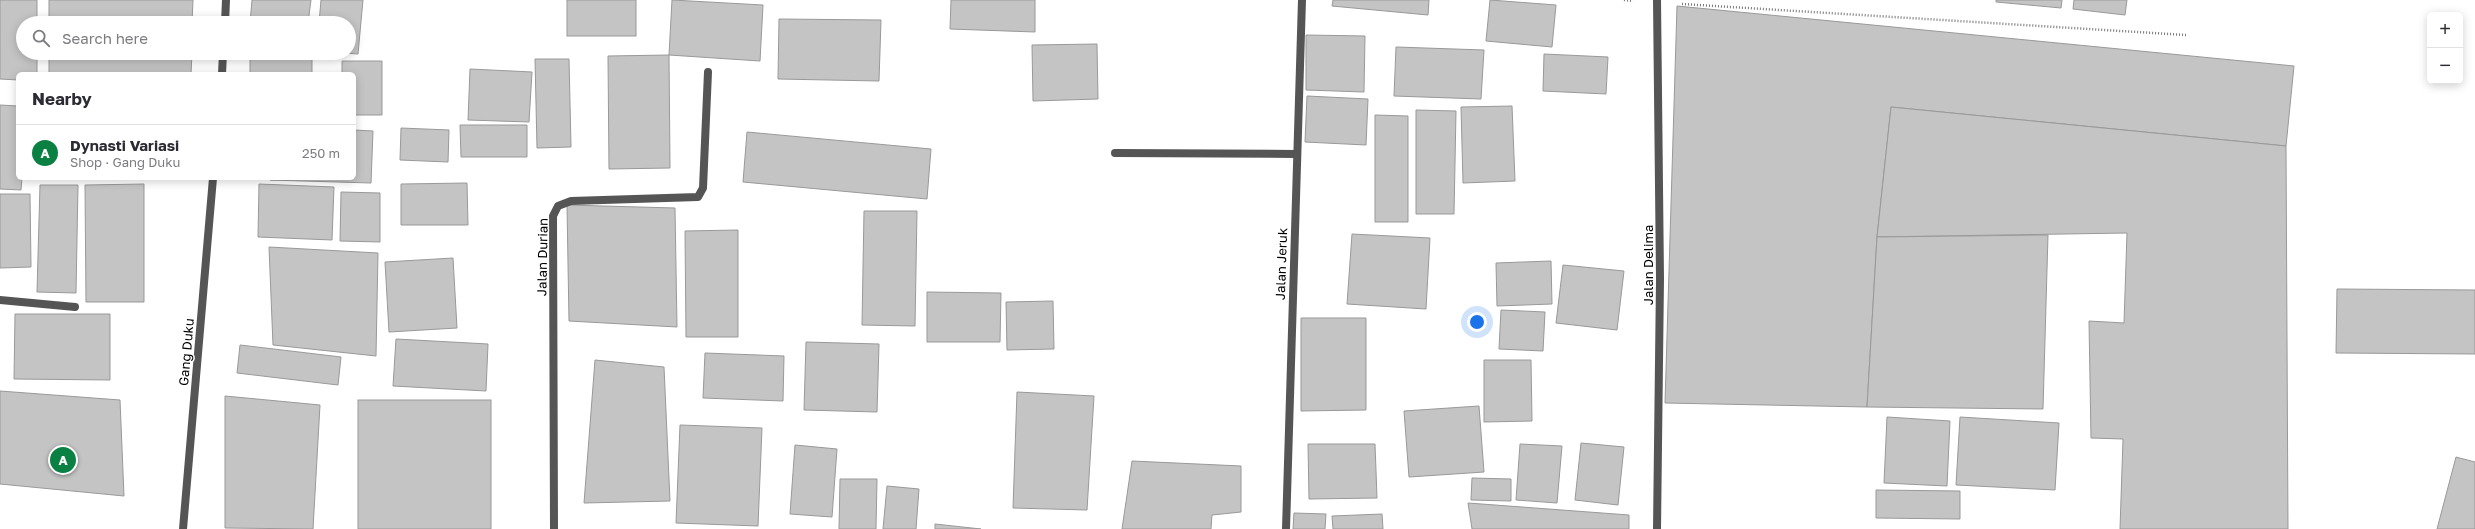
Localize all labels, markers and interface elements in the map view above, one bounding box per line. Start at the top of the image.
map controls [2427,12,2463,84]
button: + [2427,12,2463,48]
search box [16,16,356,60]
icon: search [30,27,52,49]
text: Search here [62,29,148,47]
button: − [2427,48,2463,84]
text: Nearby [32,88,92,109]
text: Dynasti Variasi [70,136,179,154]
text: A [40,145,50,161]
text: 250 m [302,145,340,161]
text: Shop · Gang Duku [70,154,180,170]
street label: Jalan Durian [533,218,551,296]
street label: Jalan Delima [1640,225,1656,305]
street label: Jalan Jeruk [1272,227,1290,300]
your location [1467,312,1487,332]
street label: Gang Duku [175,317,197,387]
pin: A [50,445,76,475]

